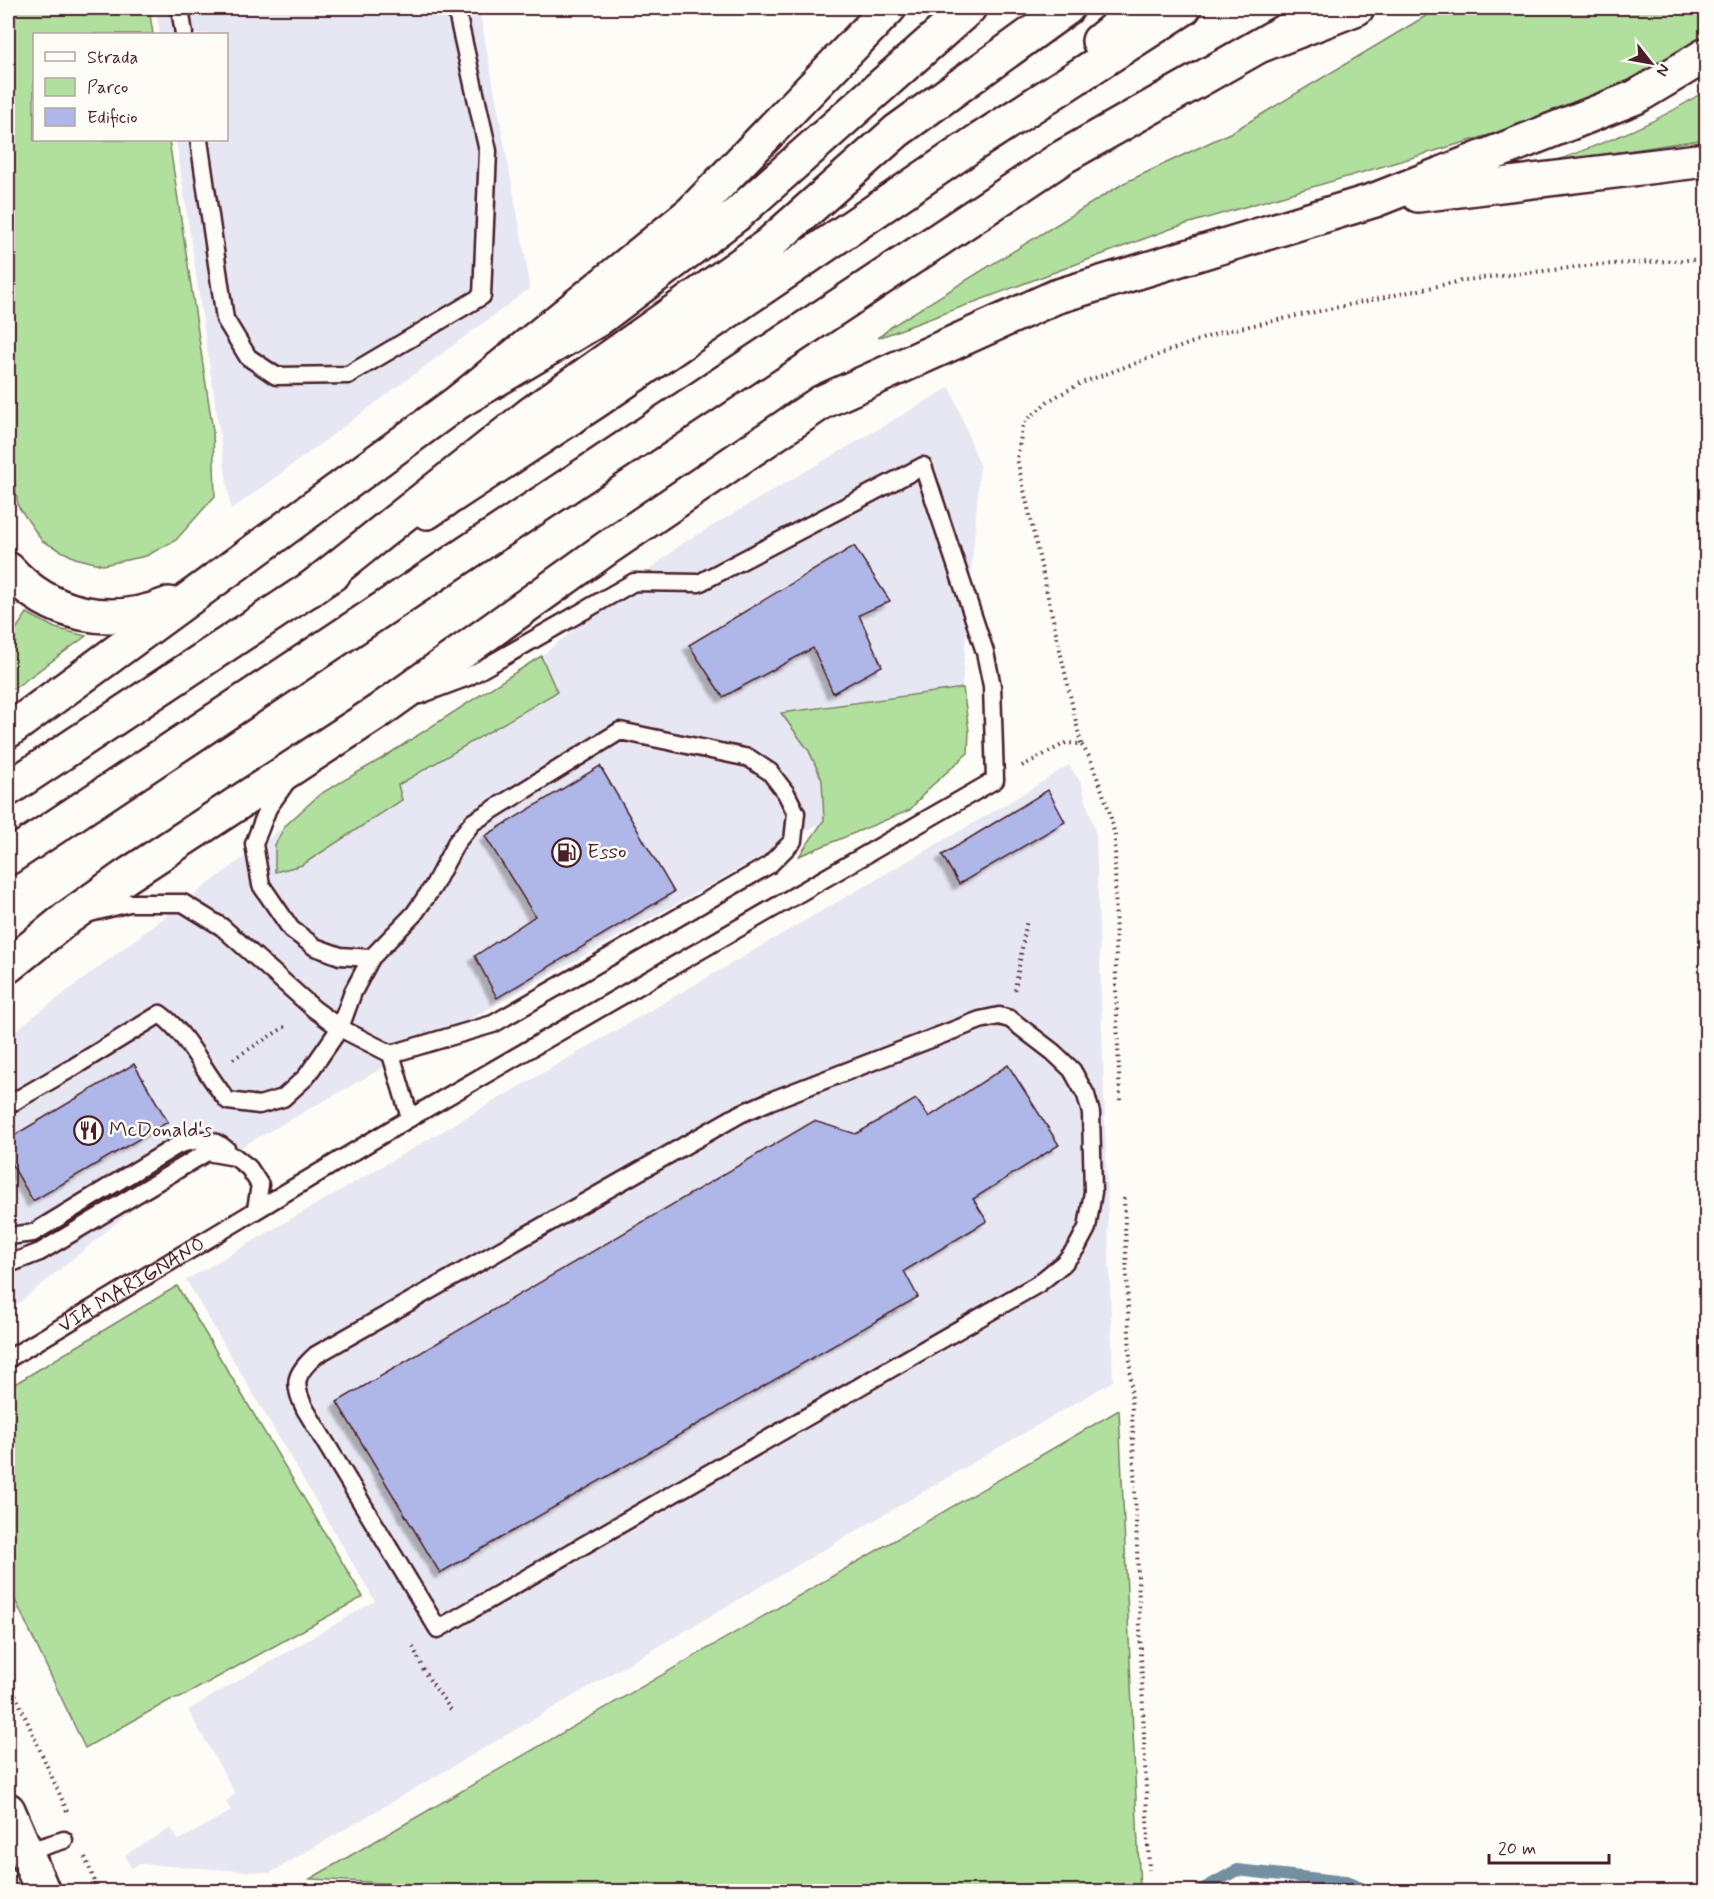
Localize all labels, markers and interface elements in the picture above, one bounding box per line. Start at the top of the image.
legend [33,33,228,141]
north arrow [1621,33,1681,93]
text: Strada [87,46,138,70]
text: N [1651,60,1674,80]
text: Parco [87,76,128,100]
text: Edificio [87,106,138,130]
fuel station icon: Esso [550,836,582,868]
place label: Esso [587,838,626,866]
restaurant icon: McDonald's [72,1114,104,1146]
place label: McDonald's [109,1116,212,1144]
street label: VIA MARIGNANO [53,1230,210,1340]
scale bar [1489,1827,1609,1865]
text: 20 m [1498,1837,1536,1861]

